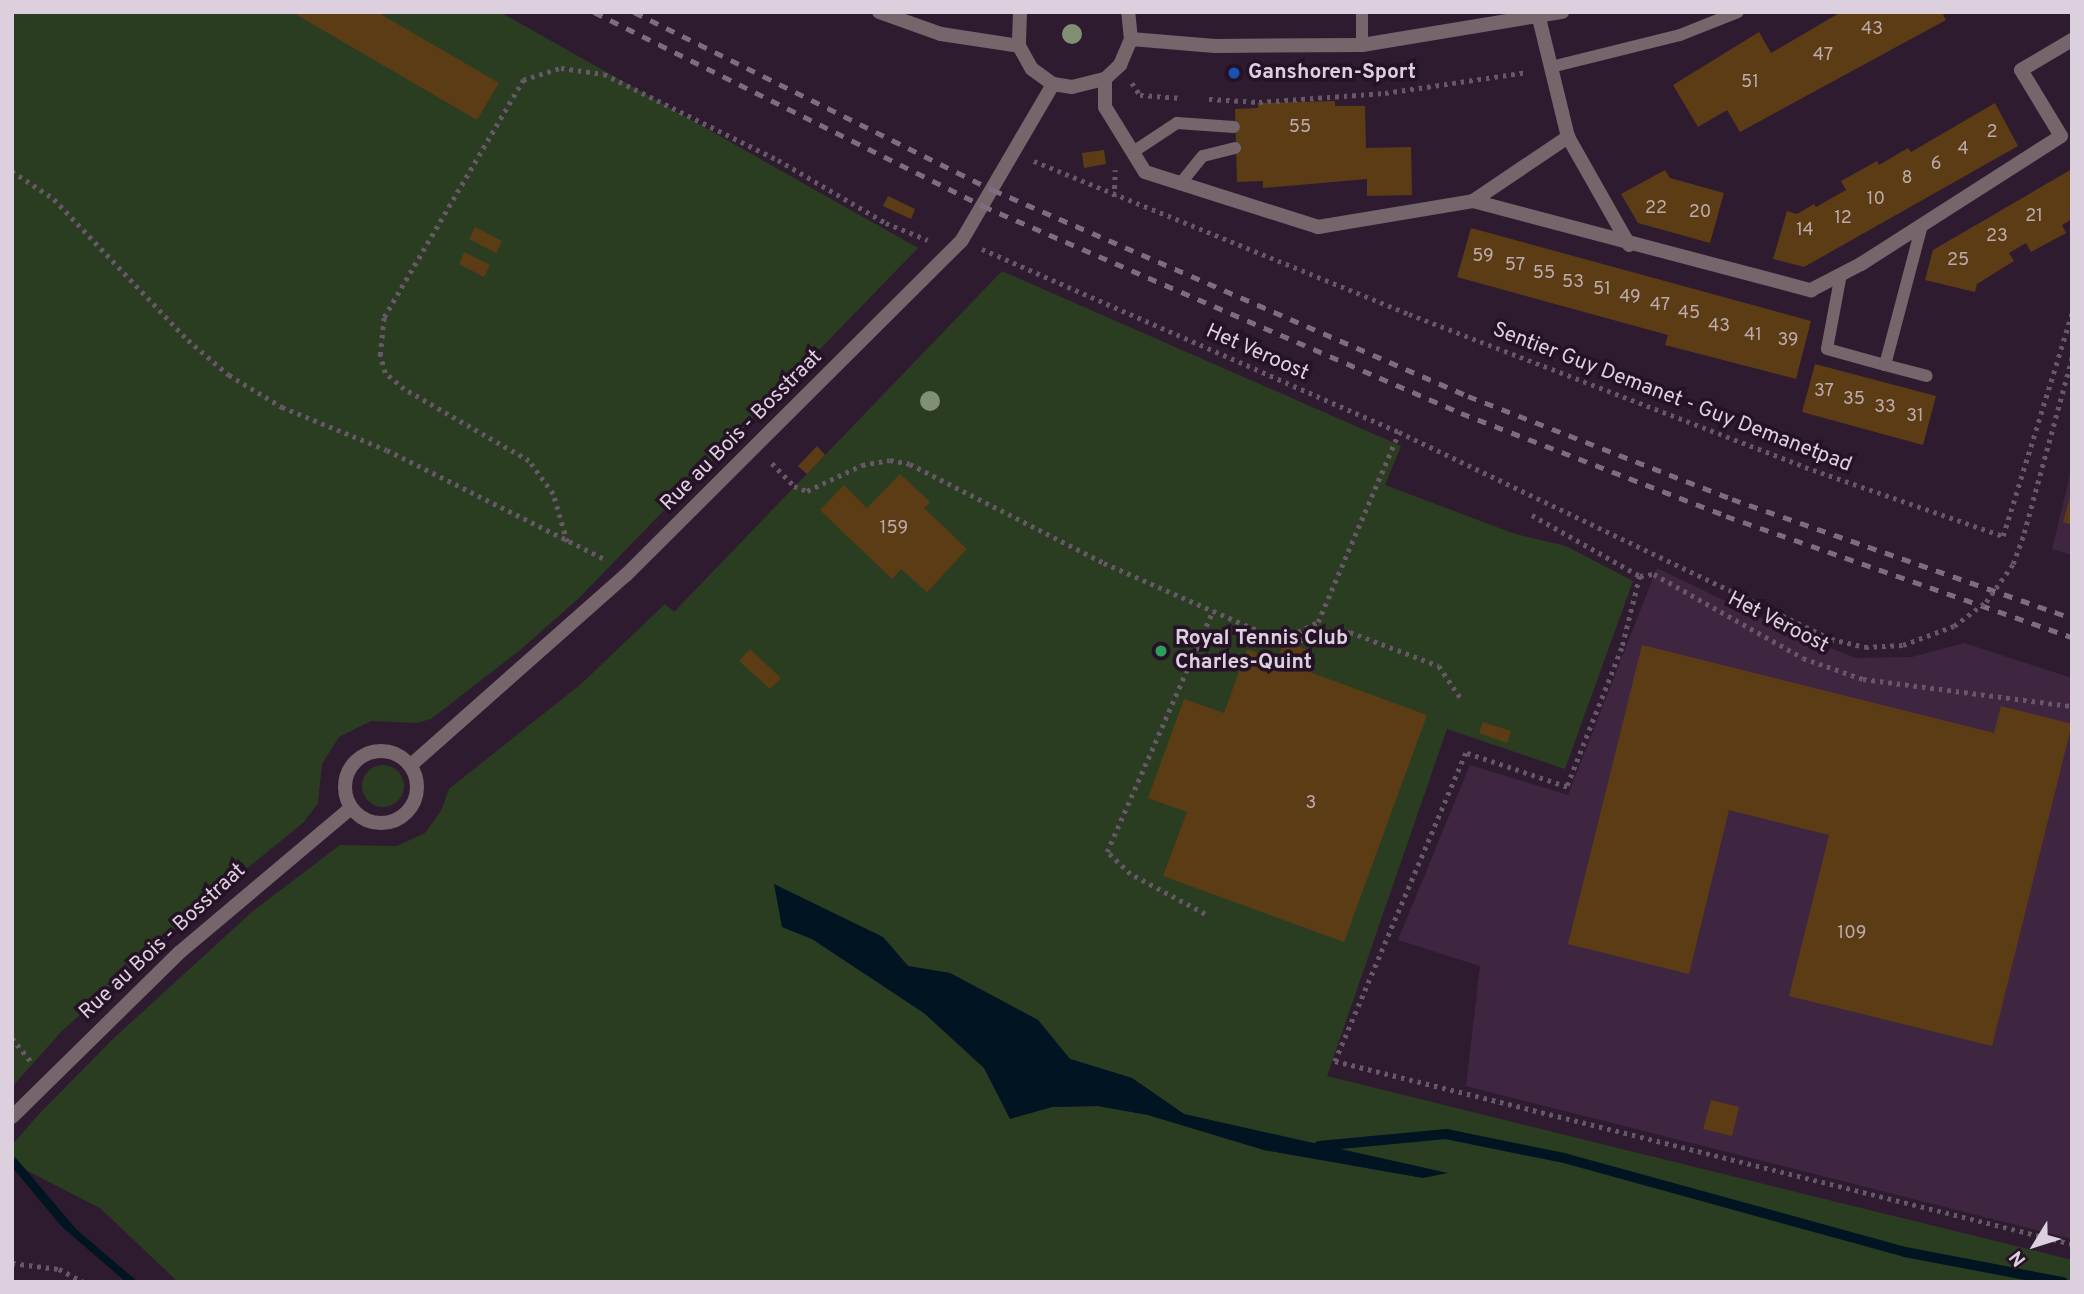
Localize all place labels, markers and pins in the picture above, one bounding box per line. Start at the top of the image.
place label: Ganshoren-Sport [1248,60,1416,86]
marker: Ganshoren-Sport [1226,65,1242,81]
place label: Royal Tennis Club Charles-Quint [1175,626,1348,676]
marker: Royal Tennis Club Charles-Quint [1153,643,1169,659]

